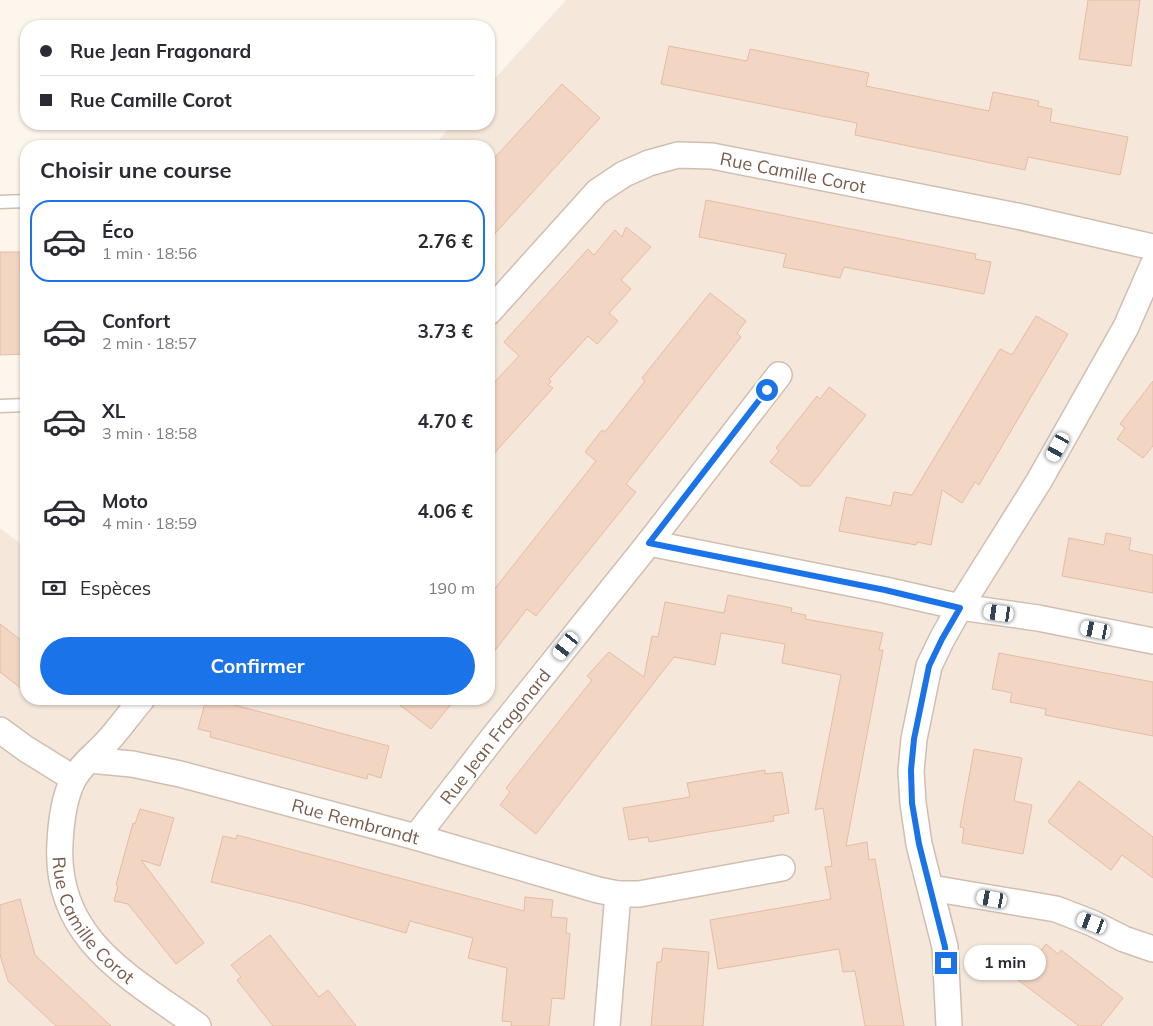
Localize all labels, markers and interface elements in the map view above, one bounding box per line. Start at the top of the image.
text: Rue Jean Fragonard [70,39,251,63]
text: Rue Camille Corot [70,88,232,112]
street label: Rue Camille Corot [718,146,868,198]
text: Choisir une course [40,156,232,184]
icon: car [42,219,87,264]
text: Éco [102,219,134,243]
text: 2.76 € [417,229,473,253]
text: 1 min · 18:56 [102,243,197,263]
icon: car [42,309,87,354]
text: Confort [102,309,170,333]
text: 3.73 € [417,319,473,343]
text: 2 min · 18:57 [102,333,197,353]
route start [756,379,778,401]
icon: car [42,399,87,444]
text: XL [102,399,125,423]
text: 4.70 € [417,409,473,433]
text: 3 min · 18:58 [102,423,197,443]
car [1044,430,1071,464]
icon: car [42,489,87,534]
text: Moto [102,489,148,513]
text: 4.06 € [417,499,473,523]
text: 4 min · 18:59 [102,513,197,533]
icon: cash [40,574,68,602]
text: Espèces [80,576,151,600]
text: 190 m [428,578,475,598]
car [983,603,1014,623]
car [1079,620,1112,640]
car [550,630,581,662]
button: Confirmer [40,637,475,695]
street label: Rue Jean Fragonard [434,664,555,809]
street label: Rue Rembrandt [289,793,422,849]
street label: Rue Camille Corot [48,856,139,988]
car [975,889,1008,909]
car [1075,911,1108,935]
callout: 1 min [964,946,1046,980]
route end [935,952,957,974]
text: 1 min [984,952,1026,972]

